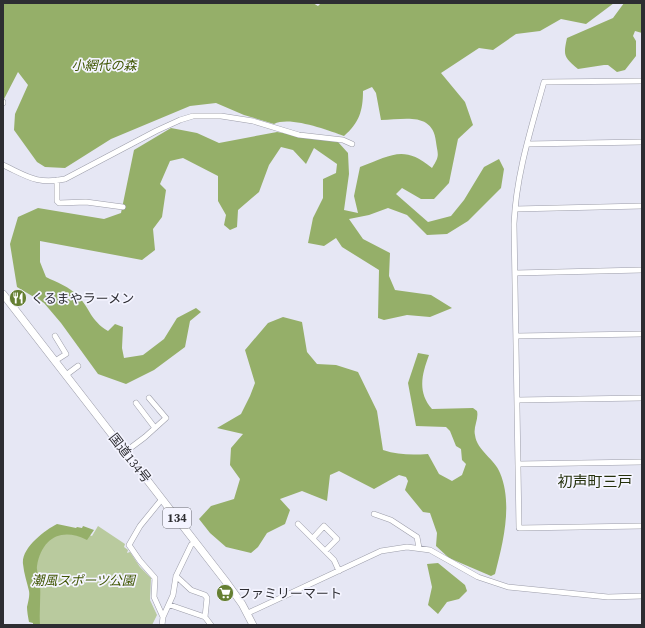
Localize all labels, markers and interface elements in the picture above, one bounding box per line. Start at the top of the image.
park label: 小網代の森 [71,57,138,74]
restaurant icon: くるまやラーメン [8,288,28,308]
place label: くるまやラーメン [31,290,134,307]
street label: 国道134号 [105,430,155,486]
district label: 初声町三戸 [557,471,633,492]
road number: 134 [163,508,191,528]
park label: 潮風スポーツ公園 [31,572,137,589]
supermarket icon: ファミリーマート [215,583,235,603]
place label: ファミリーマート [238,585,342,602]

